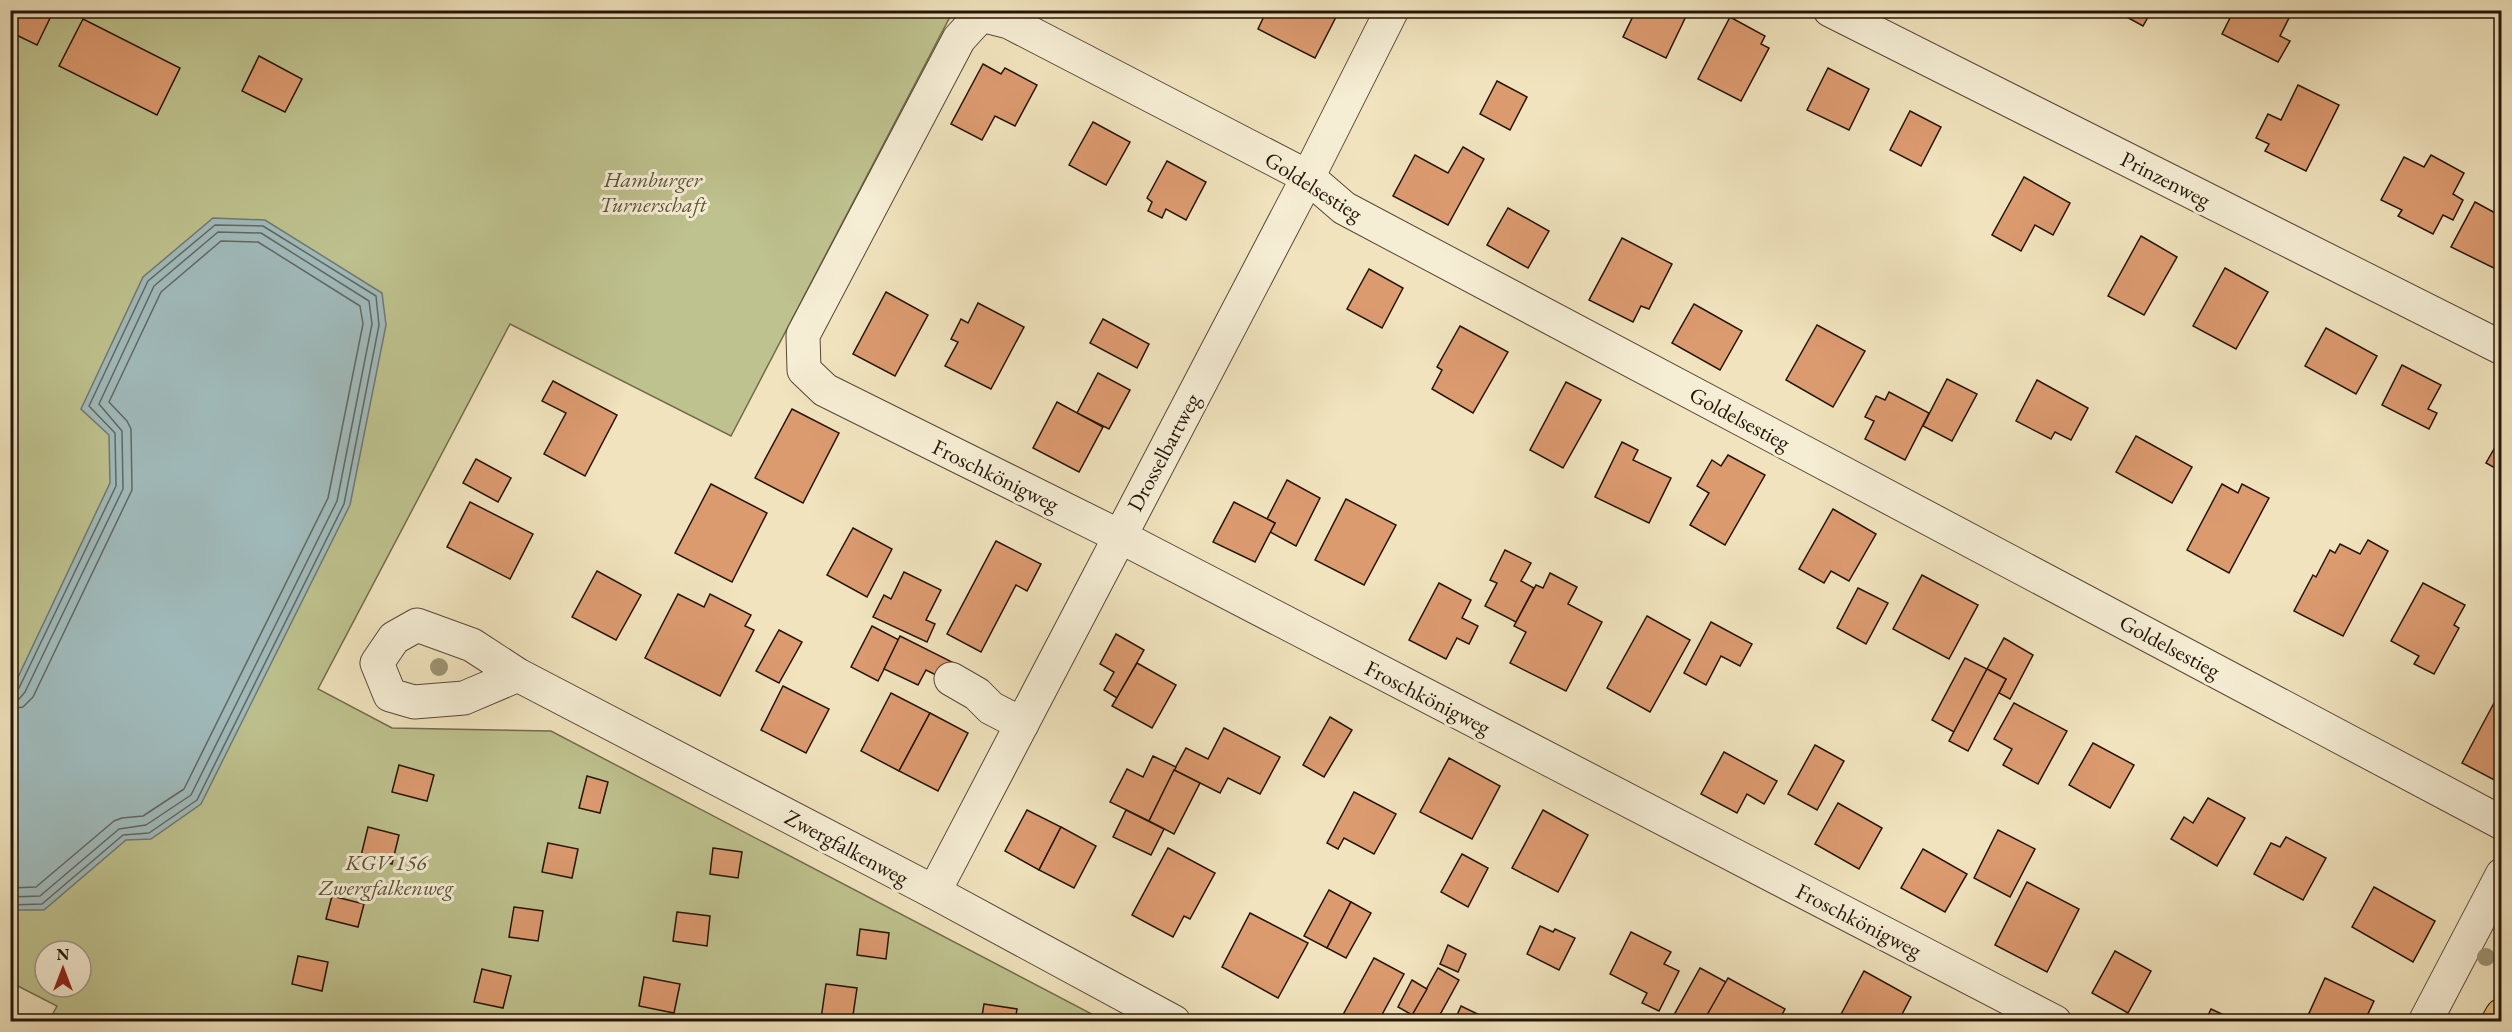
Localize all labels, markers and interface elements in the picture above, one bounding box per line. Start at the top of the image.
street label: Prinzenweg [2116,144,2216,215]
street label: Goldelsestieg [1259,145,1368,228]
park label: Hamburger Turnerschaft [600,165,708,219]
street label: Goldelsestieg [1684,380,1796,457]
street label: Drosselbartweg [1120,388,1207,516]
street label: Froschkönigweg [928,432,1064,519]
street label: Goldelsestieg [2114,608,2226,685]
street label: Froschkönigweg [1360,653,1496,742]
street label: Zwergfalkenweg [780,803,914,892]
park label: KGV 156 Zwergfalkenweg [318,848,454,902]
street label: Froschkönigweg [1791,876,1927,965]
north arrow [33,939,93,999]
text: N [57,944,70,965]

